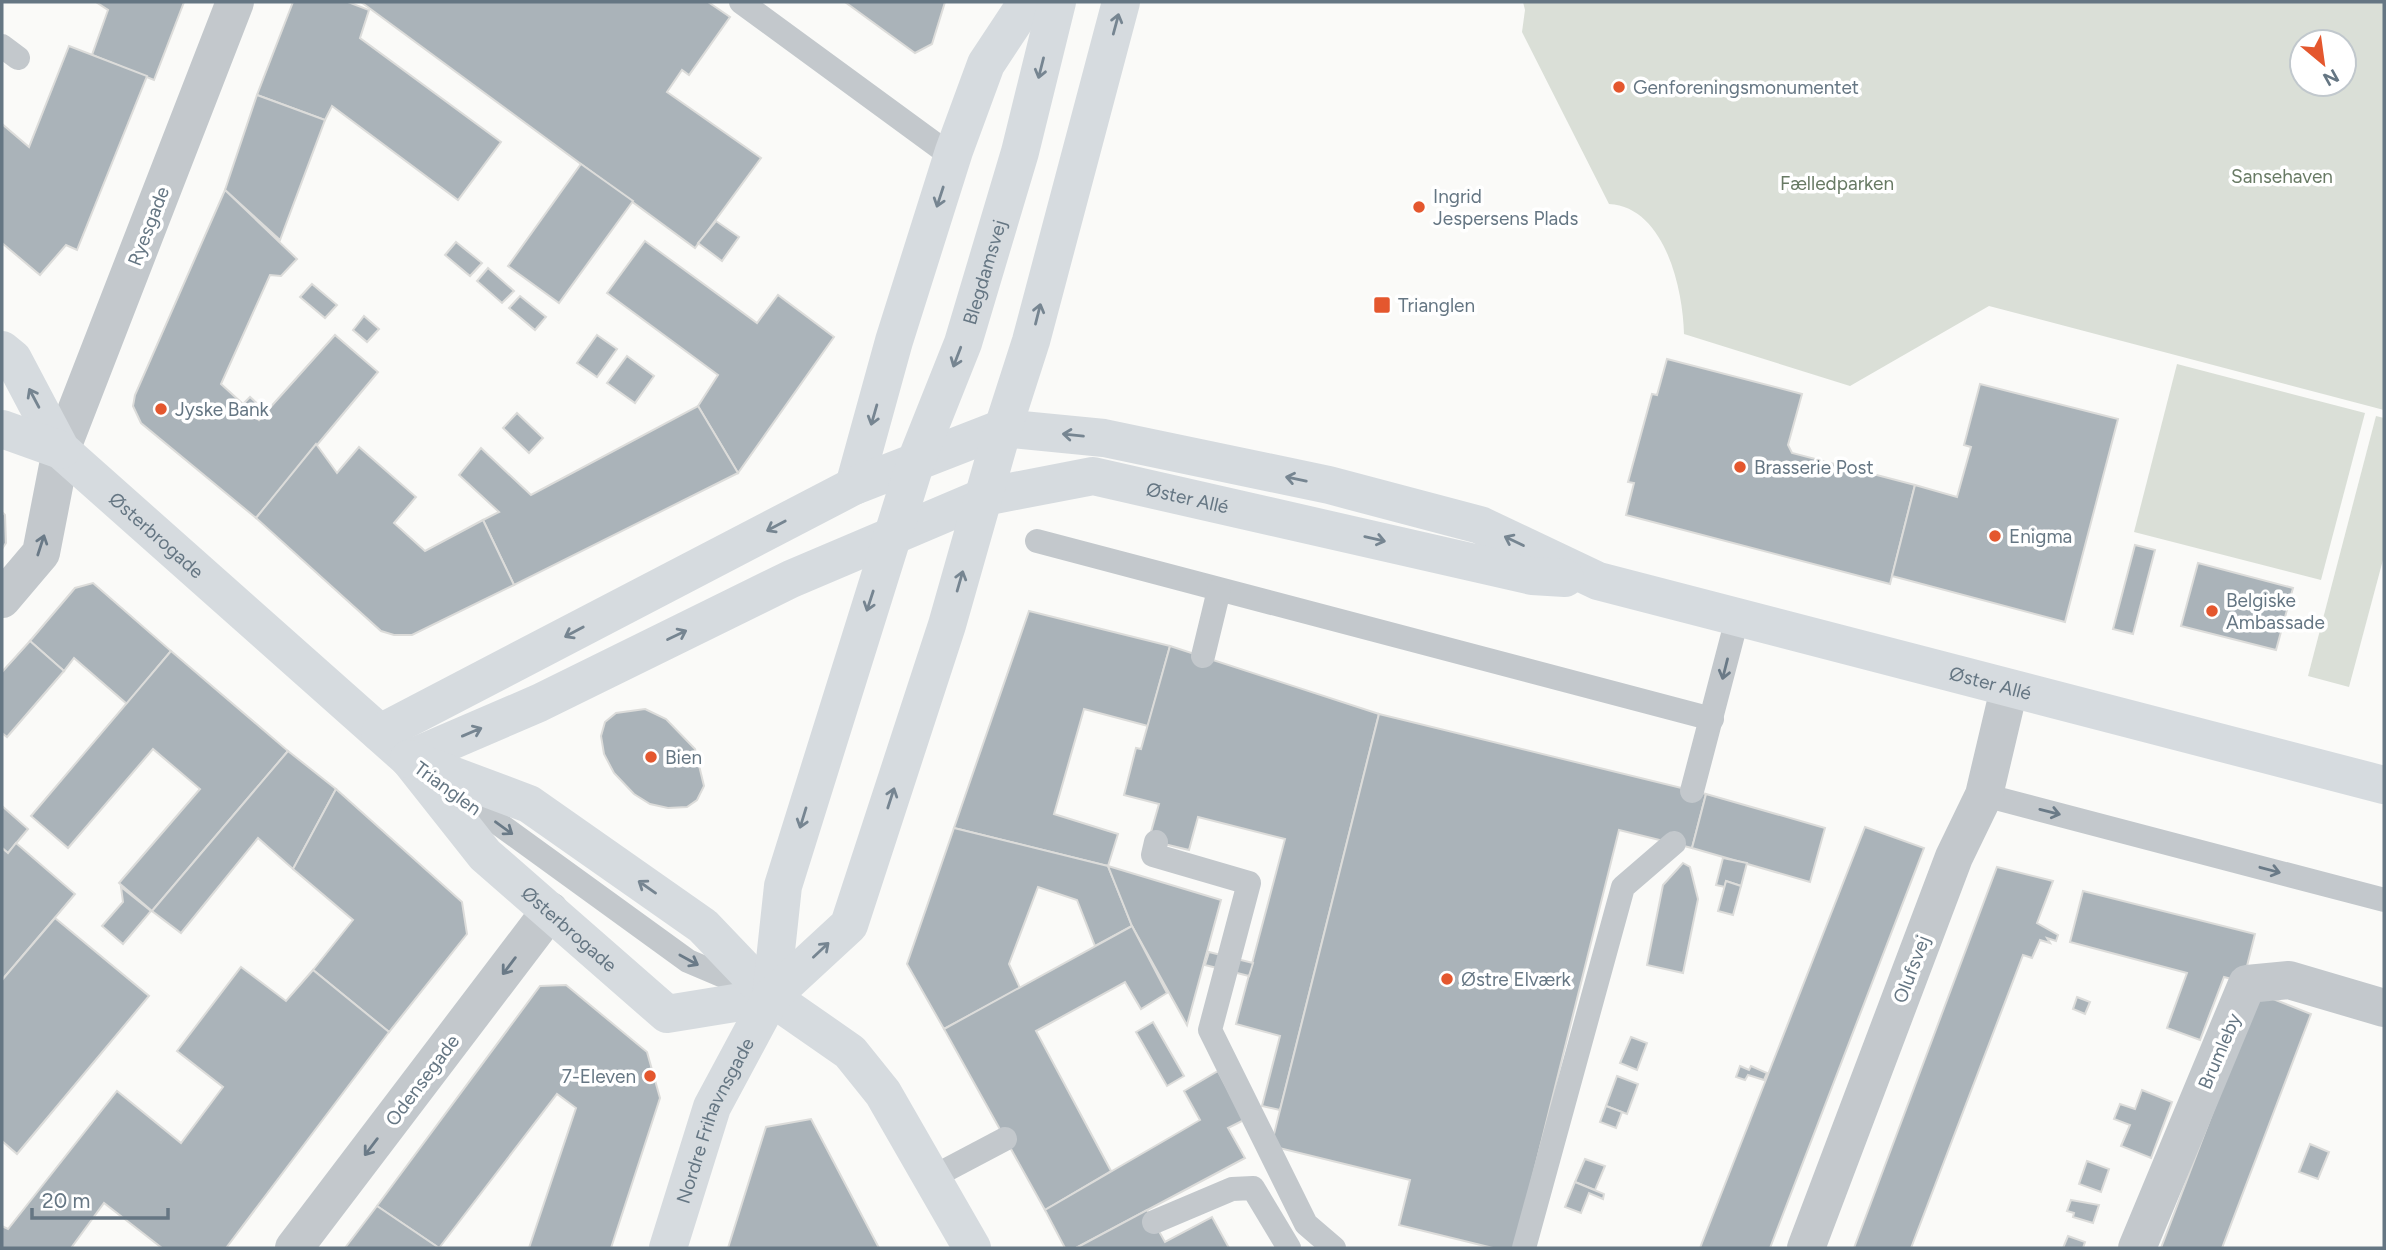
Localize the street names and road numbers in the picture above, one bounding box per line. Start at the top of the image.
street label: Ryesgade [123,183,174,269]
street label: Blegdamsvej [958,217,1011,327]
street label: Øster Allé [1144,477,1231,519]
street label: Østerbrogade [104,487,208,583]
street label: Øster Allé [1947,662,2034,705]
street label: Trianglen [410,756,486,820]
street label: Østerbrogade [517,881,621,977]
street label: Olufsvej [1888,932,1935,1006]
street label: Brumleby [2193,1010,2246,1093]
street label: Odensegade [381,1030,464,1131]
street label: Nordre Frihavnsgade [672,1034,759,1207]

